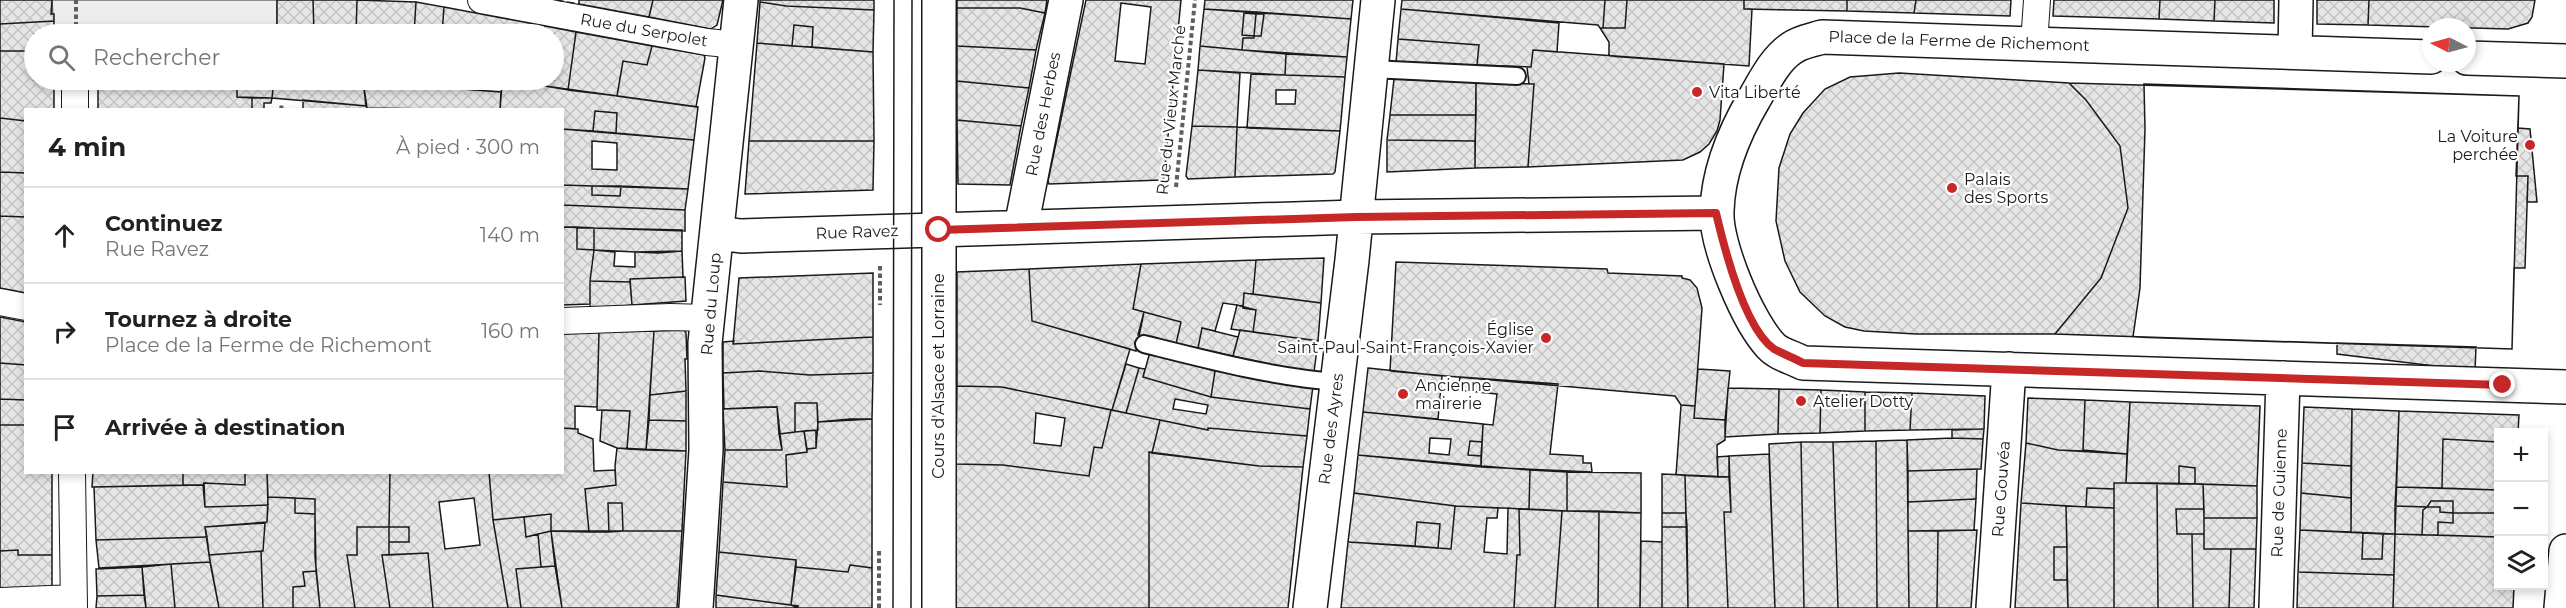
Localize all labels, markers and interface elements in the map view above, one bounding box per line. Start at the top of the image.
street label: Rue du Serpolet [579,9,710,51]
north arrow [2422,18,2476,72]
search box [24,24,564,90]
street label: Rue du Vieux Marché [1153,24,1189,196]
street label: Place de la Ferme de Richemont [1828,27,2090,55]
icon: search [45,41,78,74]
text: Rechercher [93,44,220,71]
street label: Rue des Herbes [1022,50,1064,178]
place label: Vita Liberté [1709,83,1801,102]
marker: Vita Liberté [1690,85,1704,99]
place label: La Voiture perchée [2437,127,2518,164]
text: 4 min [48,131,126,163]
text: À pied · 300 m [396,135,540,159]
marker: La Voiture perchée [2523,138,2537,152]
place label: Palais des Sports [1964,170,2048,207]
marker: Palais des Sports [1945,181,1959,195]
text: Continuez [105,210,222,237]
route start [925,216,951,242]
icon: ahead [48,219,81,252]
street label: Rue Ravez [815,221,899,243]
text: 140 m [480,223,540,247]
text: Rue Ravez [105,237,209,261]
street label: Rue du Loup [697,252,725,356]
street label: Cours d'Alsace et Lorraine [929,273,948,479]
text: Tournez à droite [105,306,292,333]
icon: right [48,315,81,348]
text: 160 m [481,319,540,343]
place label: Église Saint-Paul-Saint-François-Xavier [1277,320,1534,357]
marker: Église Saint-Paul-Saint-François-Xavier [1539,331,1553,345]
text: Place de la Ferme de Richemont [105,333,432,357]
route end [2489,371,2515,397]
street label: Rue des Ayres [1315,372,1347,486]
place label: Ancienne mairerie [1415,376,1491,413]
marker: Ancienne mairerie [1396,387,1410,401]
place label: Atelier Dotty [1813,392,1914,411]
marker: Atelier Dotty [1794,394,1808,408]
icon: arrive [48,411,81,444]
text: Arrivée à destination [105,414,345,441]
street label: Rue de Guienne [2267,428,2291,558]
map controls [2494,428,2548,590]
button: + [2494,428,2548,482]
street label: Rue Gouvéa [1988,440,2014,538]
button: − [2494,482,2548,536]
button: layers [2494,536,2548,590]

